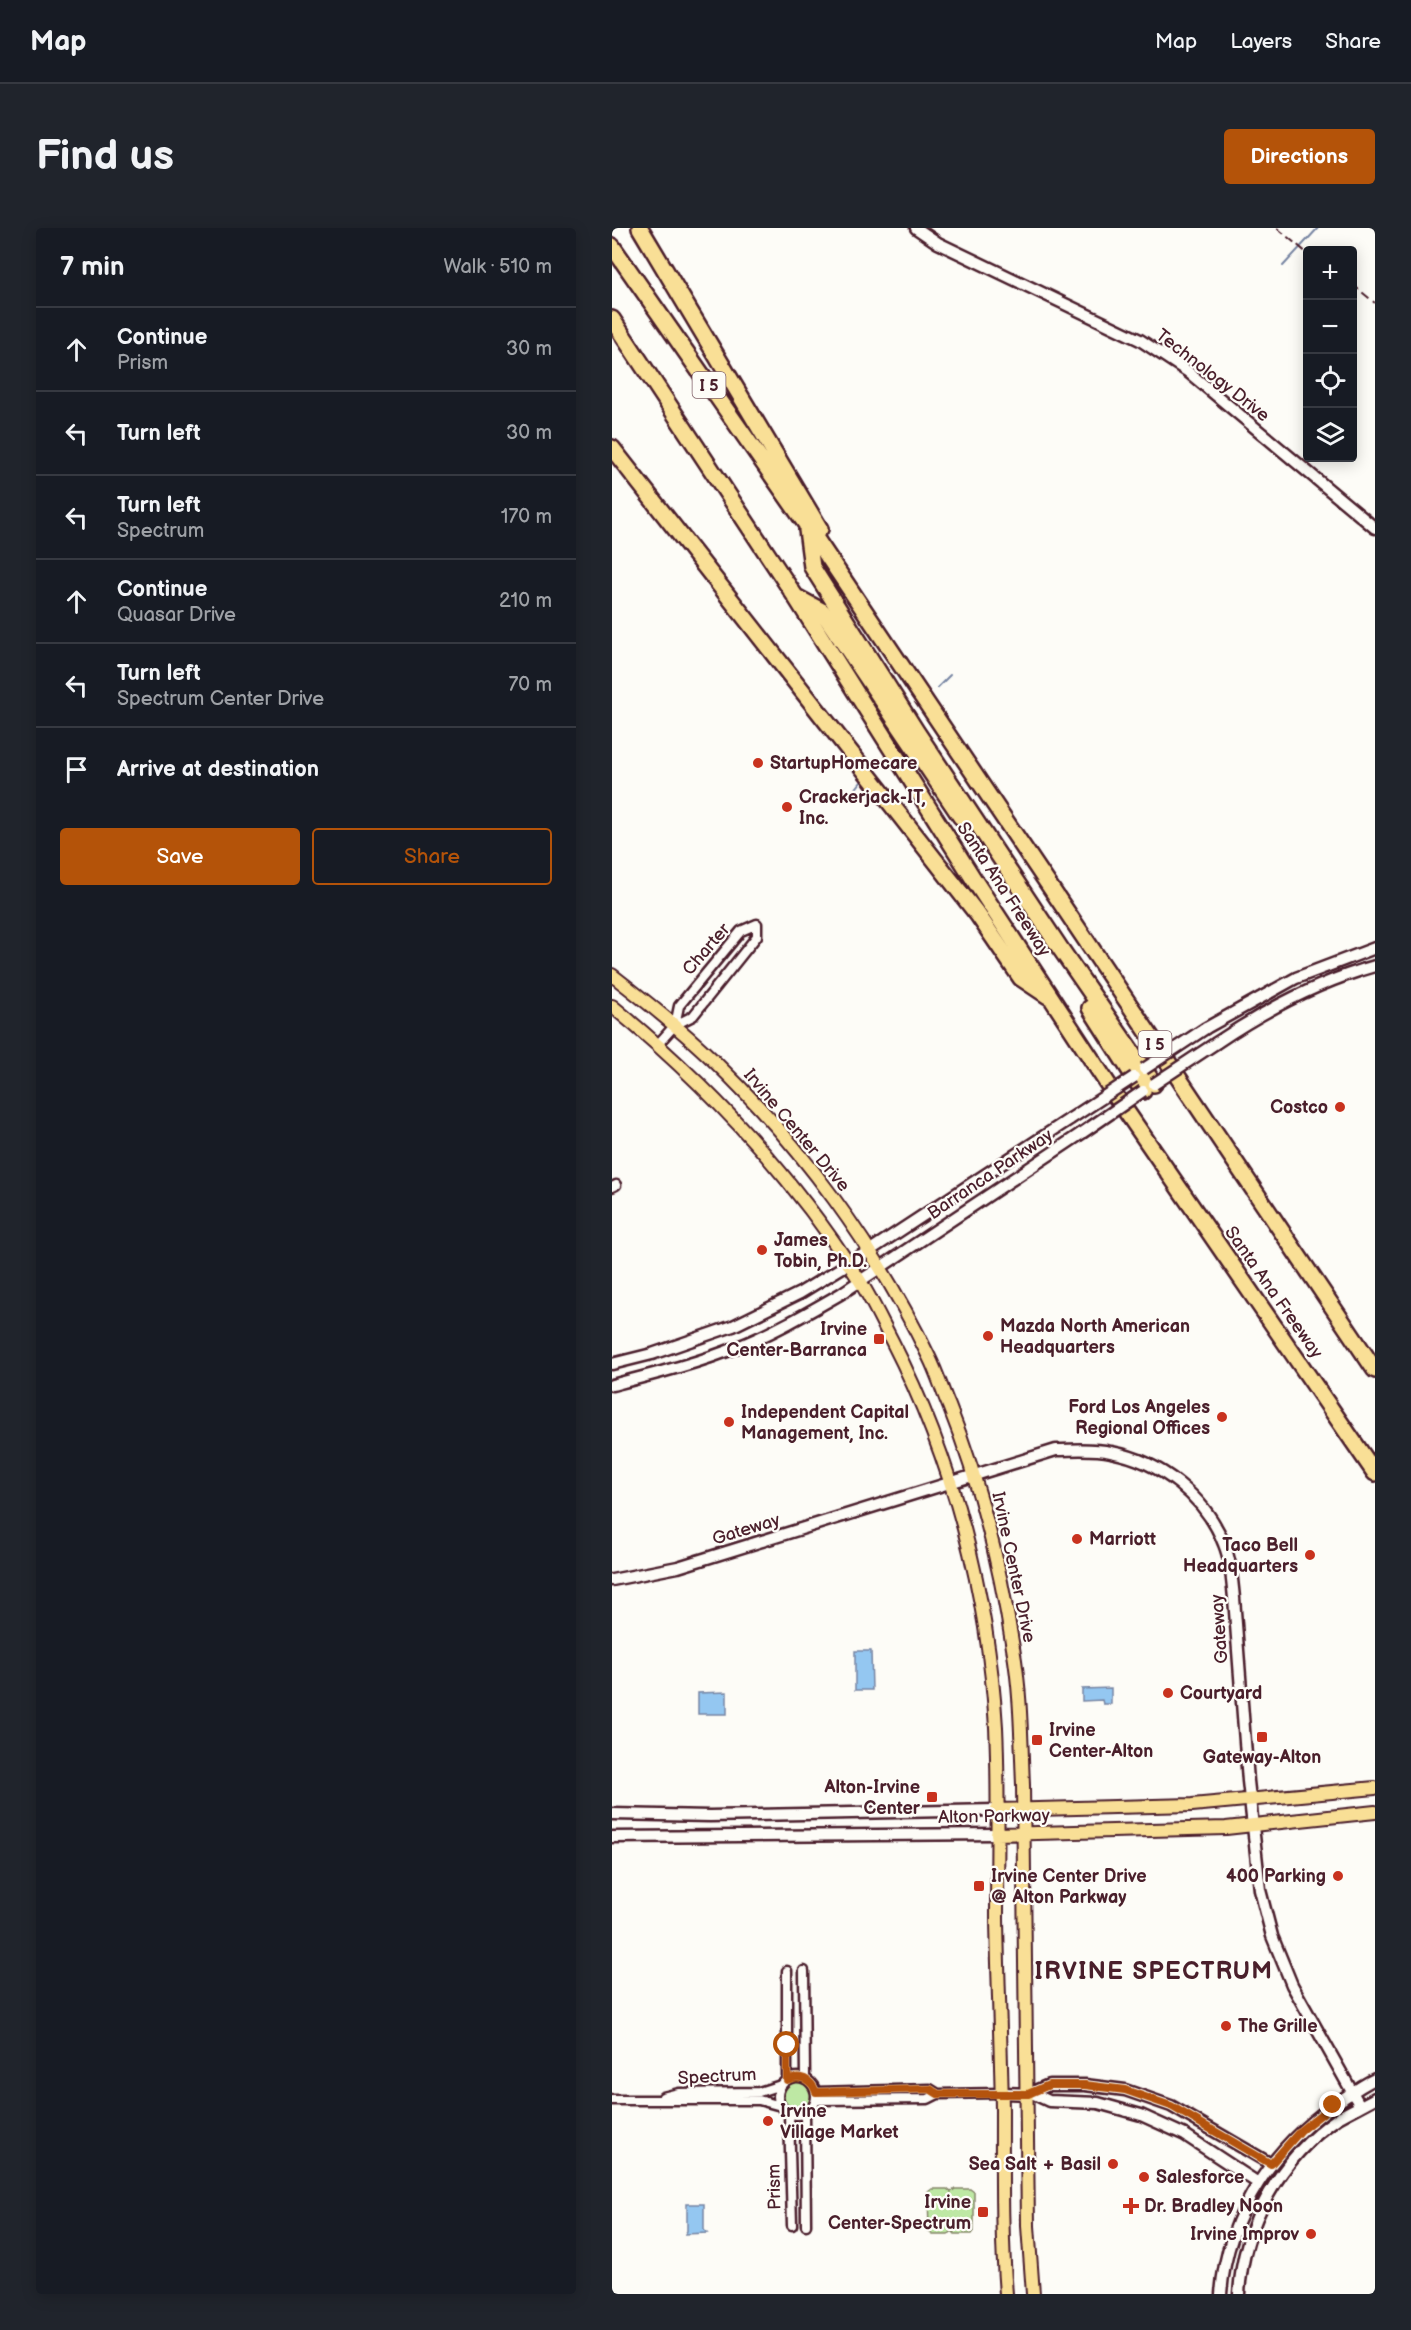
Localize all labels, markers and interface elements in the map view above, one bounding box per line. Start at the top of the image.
text: Map [30,25,86,58]
text: Map [1155,29,1197,54]
text: Layers [1230,29,1292,54]
text: Share [1325,29,1381,54]
button: Directions [1224,129,1375,184]
text: Find us [36,131,174,182]
map controls [1303,246,1357,462]
button: + [1303,246,1357,300]
text: 7 min [60,252,124,283]
text: Walk · 510 m [443,255,552,279]
button: − [1303,300,1357,354]
text: Continue [117,324,207,351]
street label: Technology Drive [1152,325,1274,426]
icon: ahead [60,333,93,366]
text: 30 m [506,337,552,361]
text: Prism [117,351,168,375]
button: locate [1303,354,1357,408]
road number: I 5 [692,372,726,398]
button: layers [1303,408,1357,462]
icon: left [60,417,93,450]
text: Turn left [117,420,201,447]
text: 30 m [506,421,552,445]
text: Turn left [117,492,201,519]
icon: left [60,501,93,534]
text: 170 m [501,505,552,529]
text: Spectrum [117,519,204,543]
text: Continue [117,576,207,603]
icon: ahead [60,585,93,618]
text: 210 m [499,589,552,613]
text: Quasar Drive [117,603,236,627]
text: Turn left [117,660,201,687]
icon: left [60,669,93,702]
text: 70 m [508,673,552,697]
text: Spectrum Center Drive [117,687,324,711]
icon: arrive [60,753,93,786]
place label: StartupHomecare [770,753,917,774]
text: Arrive at destination [117,756,319,783]
marker: StartupHomecare [751,756,765,770]
place label: Crackerjack-IT, Inc. [799,787,926,829]
marker: Crackerjack-IT, Inc. [780,800,794,814]
street label: Santa Ana Freeway [952,818,1055,961]
button: Save [60,828,300,885]
button: Share [312,828,552,885]
street label: Charter [678,919,735,980]
road number: I 5 [1138,1031,1172,1057]
street label: Irvine Center Drive [739,1065,854,1196]
place label: Costco [1270,1097,1328,1118]
marker: Costco [1333,1100,1347,1114]
street label: Barranca Parkway [924,1124,1058,1224]
street label: Santa Ana Freeway [1220,1222,1327,1363]
place label: James Tobin, Ph.D. [774,1230,867,1272]
marker: James Tobin, Ph.D. [755,1243,769,1257]
place label: Mazda North American Headquarters [1000,1316,1190,1358]
place label: Irvine Center-Barranca [727,1319,867,1361]
marker: Mazda North American Headquarters [981,1329,995,1343]
marker: Irvine Center-Barranca [872,1332,886,1346]
place label: Ford Los Angeles Regional Offices [1068,1397,1210,1439]
place label: Independent Capital Management, Inc. [741,1402,909,1444]
marker: Ford Los Angeles Regional Offices [1215,1410,1229,1424]
marker: Independent Capital Management, Inc. [722,1415,736,1429]
street label: Irvine Center Drive [987,1490,1040,1645]
street label: Gateway [710,1509,783,1550]
place label: Marriott [1089,1529,1156,1550]
marker: Marriott [1070,1532,1084,1546]
place label: Taco Bell Headquarters [1183,1535,1298,1577]
marker: Taco Bell Headquarters [1303,1548,1317,1562]
street label: Gateway [1207,1593,1232,1664]
place label: Courtyard [1180,1683,1262,1704]
marker: Courtyard [1161,1686,1175,1700]
place label: Irvine Center-Alton [1049,1720,1153,1762]
marker: Gateway-Alton [1255,1730,1269,1744]
marker: Irvine Center-Alton [1030,1733,1044,1747]
place label: Gateway-Alton [1203,1747,1321,1768]
place label: Alton-Irvine Center [823,1777,921,1819]
marker: Alton-Irvine Center [925,1790,939,1804]
street label: Alton Parkway [938,1805,1051,1828]
place label: Irvine Center Drive @ Alton Parkway [991,1866,1147,1908]
place label: 400 Parking [1226,1866,1326,1887]
marker: 400 Parking [1331,1869,1345,1883]
marker: Irvine Center Drive @ Alton Parkway [972,1879,986,1893]
district label: IRVINE SPECTRUM [1035,1957,1273,1986]
place label: The Grille [1238,2016,1318,2037]
marker: The Grille [1219,2019,1233,2033]
route start [773,2031,799,2057]
street label: Spectrum [677,2064,757,2089]
route end [1319,2091,1345,2117]
place label: Irvine Village Market [780,2101,899,2143]
marker: Irvine Village Market [761,2114,775,2128]
place label: Sea Salt + Basil [969,2154,1101,2175]
marker: Sea Salt + Basil [1106,2157,1120,2171]
street label: Prism [764,2164,785,2210]
place label: Salesforce [1156,2167,1244,2188]
marker: Salesforce [1137,2170,1151,2184]
place label: Irvine Center-Spectrum [828,2192,971,2234]
place label: Dr. Bradley Noon [1144,2196,1283,2217]
marker: Dr. Bradley Noon [1122,2197,1140,2215]
marker: Irvine Center-Spectrum [976,2205,990,2219]
place label: Irvine Improv [1190,2224,1299,2245]
marker: Irvine Improv [1304,2227,1318,2241]

